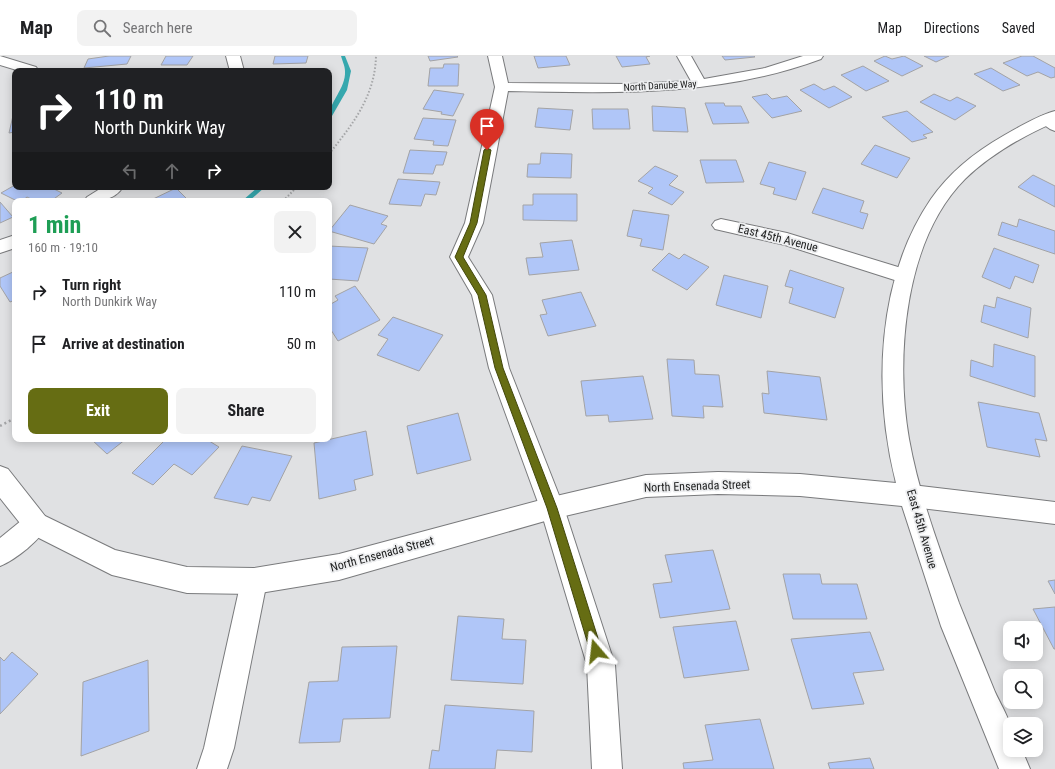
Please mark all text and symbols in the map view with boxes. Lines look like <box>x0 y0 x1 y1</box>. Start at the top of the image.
search box <box>77 10 357 46</box>
text: Map <box>20 16 53 39</box>
icon: search <box>91 17 113 39</box>
text: Search here <box>123 19 193 37</box>
text: Map <box>878 20 902 36</box>
text: Directions <box>924 20 980 36</box>
text: Saved <box>1002 20 1035 36</box>
street label: North Danube Way <box>623 78 697 93</box>
text: 110 m <box>94 83 164 116</box>
icon: right <box>28 84 80 136</box>
pin <box>470 109 504 150</box>
icon: arrive <box>476 115 498 137</box>
text: North Dunkirk Way <box>94 117 225 138</box>
icon: left <box>119 160 141 182</box>
icon: ahead <box>161 160 183 182</box>
icon: right <box>203 160 225 182</box>
text: 1 min <box>28 211 81 239</box>
button: close <box>274 211 316 253</box>
street label: East 45th Avenue <box>737 221 820 255</box>
text: 160 m · 19:10 <box>28 240 98 255</box>
text: Turn right <box>62 276 121 294</box>
icon: right <box>28 281 50 303</box>
text: 110 m <box>279 283 316 301</box>
text: North Dunkirk Way <box>62 294 157 309</box>
icon: arrive <box>28 333 50 355</box>
text: Arrive at destination <box>62 335 185 353</box>
text: 50 m <box>286 335 316 353</box>
button: Exit <box>28 388 168 434</box>
button: Share <box>176 388 316 434</box>
street label: North Ensenada Street <box>644 477 751 495</box>
street label: East 45th Avenue <box>904 488 940 571</box>
street label: North Ensenada Street <box>329 533 436 575</box>
map controls <box>1003 621 1043 757</box>
button: sound <box>1003 621 1043 661</box>
position arrow <box>575 630 617 672</box>
button: search <box>1003 669 1043 709</box>
button: layers <box>1003 717 1043 757</box>

